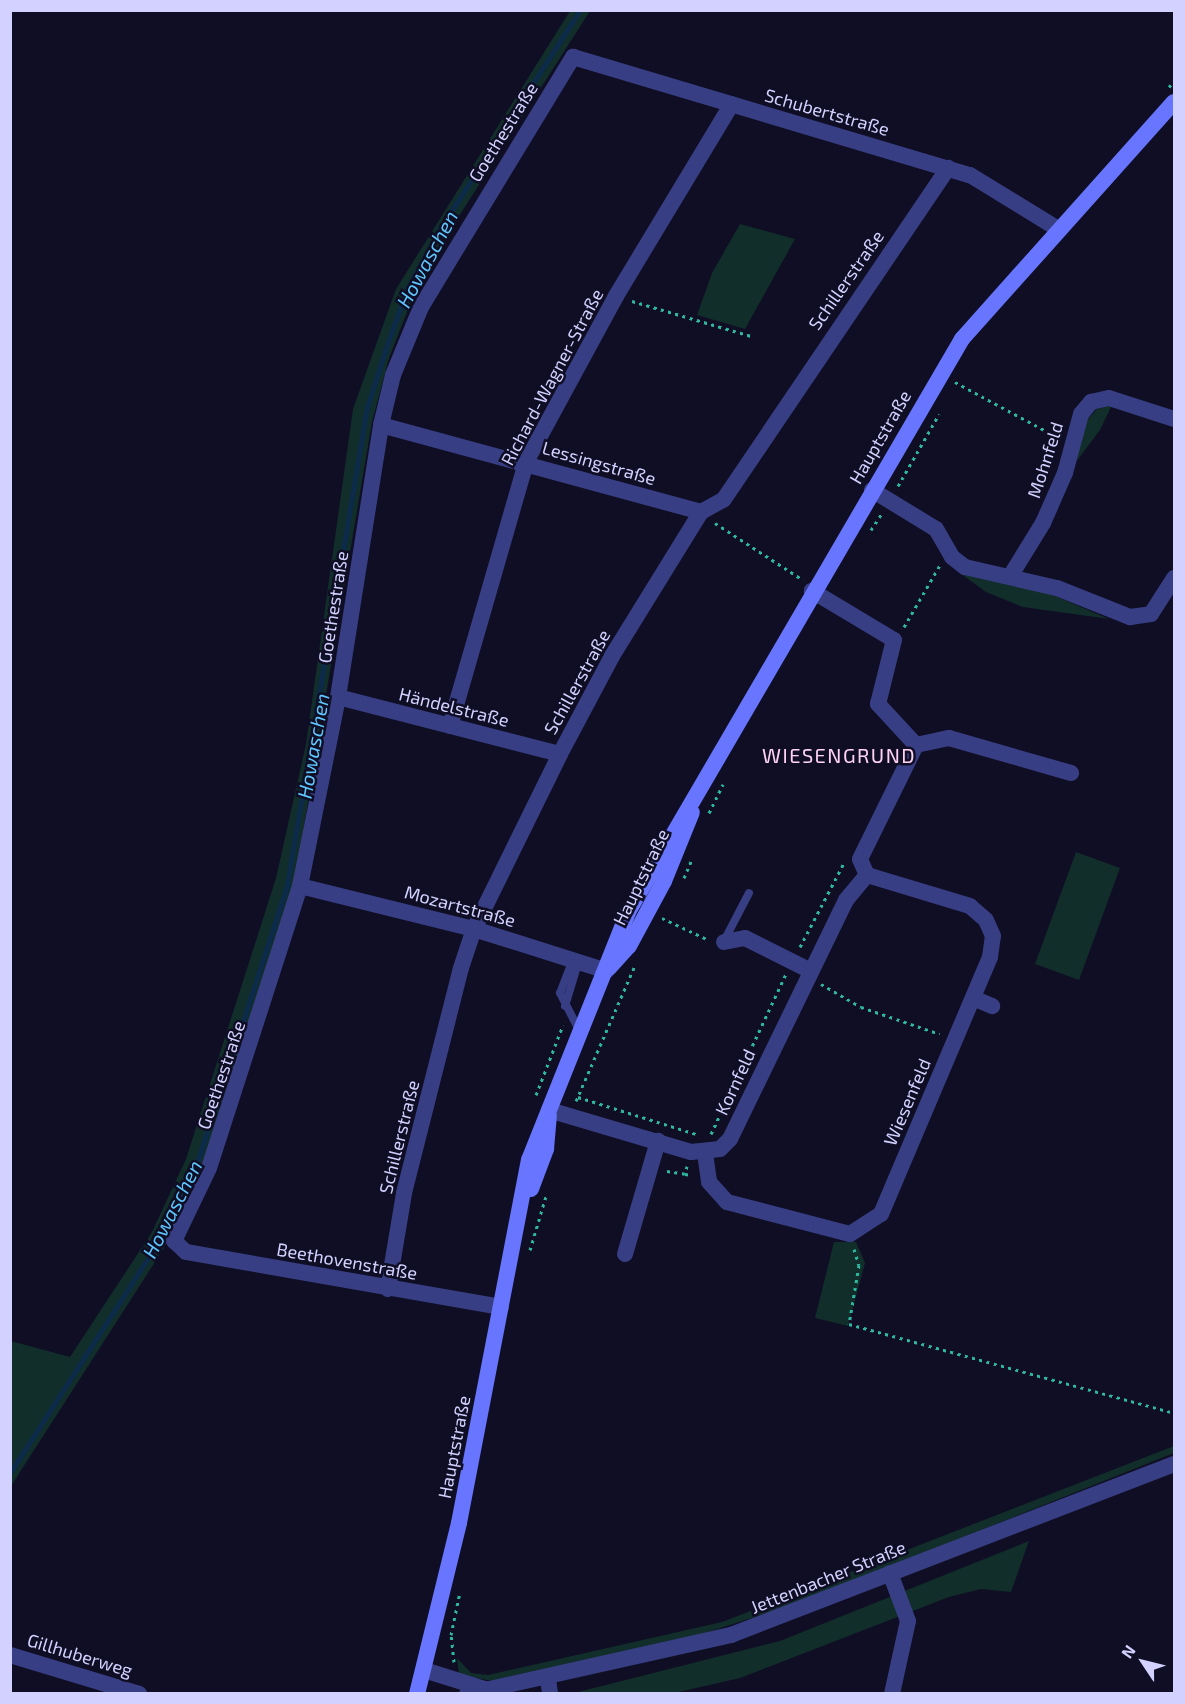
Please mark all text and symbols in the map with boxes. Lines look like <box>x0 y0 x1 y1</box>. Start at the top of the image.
street label: Goethestraße <box>464 78 542 186</box>
street label: Schubertstraße <box>762 84 892 140</box>
water label: Howaschen <box>391 206 463 312</box>
street label: Schillerstraße <box>804 226 888 334</box>
street label: Richard-Wagner-Straße <box>496 285 608 469</box>
street label: Hauptstraße <box>845 386 915 488</box>
street label: Mohnfeld <box>1023 419 1067 501</box>
street label: Lessingstraße <box>540 436 658 490</box>
street label: Goethestraße <box>313 549 353 665</box>
street label: Schillerstraße <box>539 626 615 738</box>
street label: Händelstraße <box>397 683 511 731</box>
water label: Howaschen <box>292 691 334 801</box>
district label: WIESENGRUND <box>762 743 916 767</box>
street label: Hauptstraße <box>608 825 674 929</box>
street label: Mozartstraße <box>402 881 518 931</box>
street label: Goethestraße <box>192 1018 250 1132</box>
street label: Kornfeld <box>710 1046 760 1118</box>
street label: Wiesenfeld <box>879 1055 935 1149</box>
street label: Schillerstraße <box>374 1078 424 1196</box>
water label: Howaschen <box>137 1156 207 1262</box>
street label: Beethovenstraße <box>275 1238 419 1284</box>
street label: Hauptstraße <box>433 1394 475 1500</box>
street label: Jettenbacher Straße <box>747 1536 909 1618</box>
street label: Gillhuberweg <box>25 1629 135 1681</box>
north arrow <box>1113 1632 1173 1692</box>
text: N <box>1117 1641 1139 1662</box>

